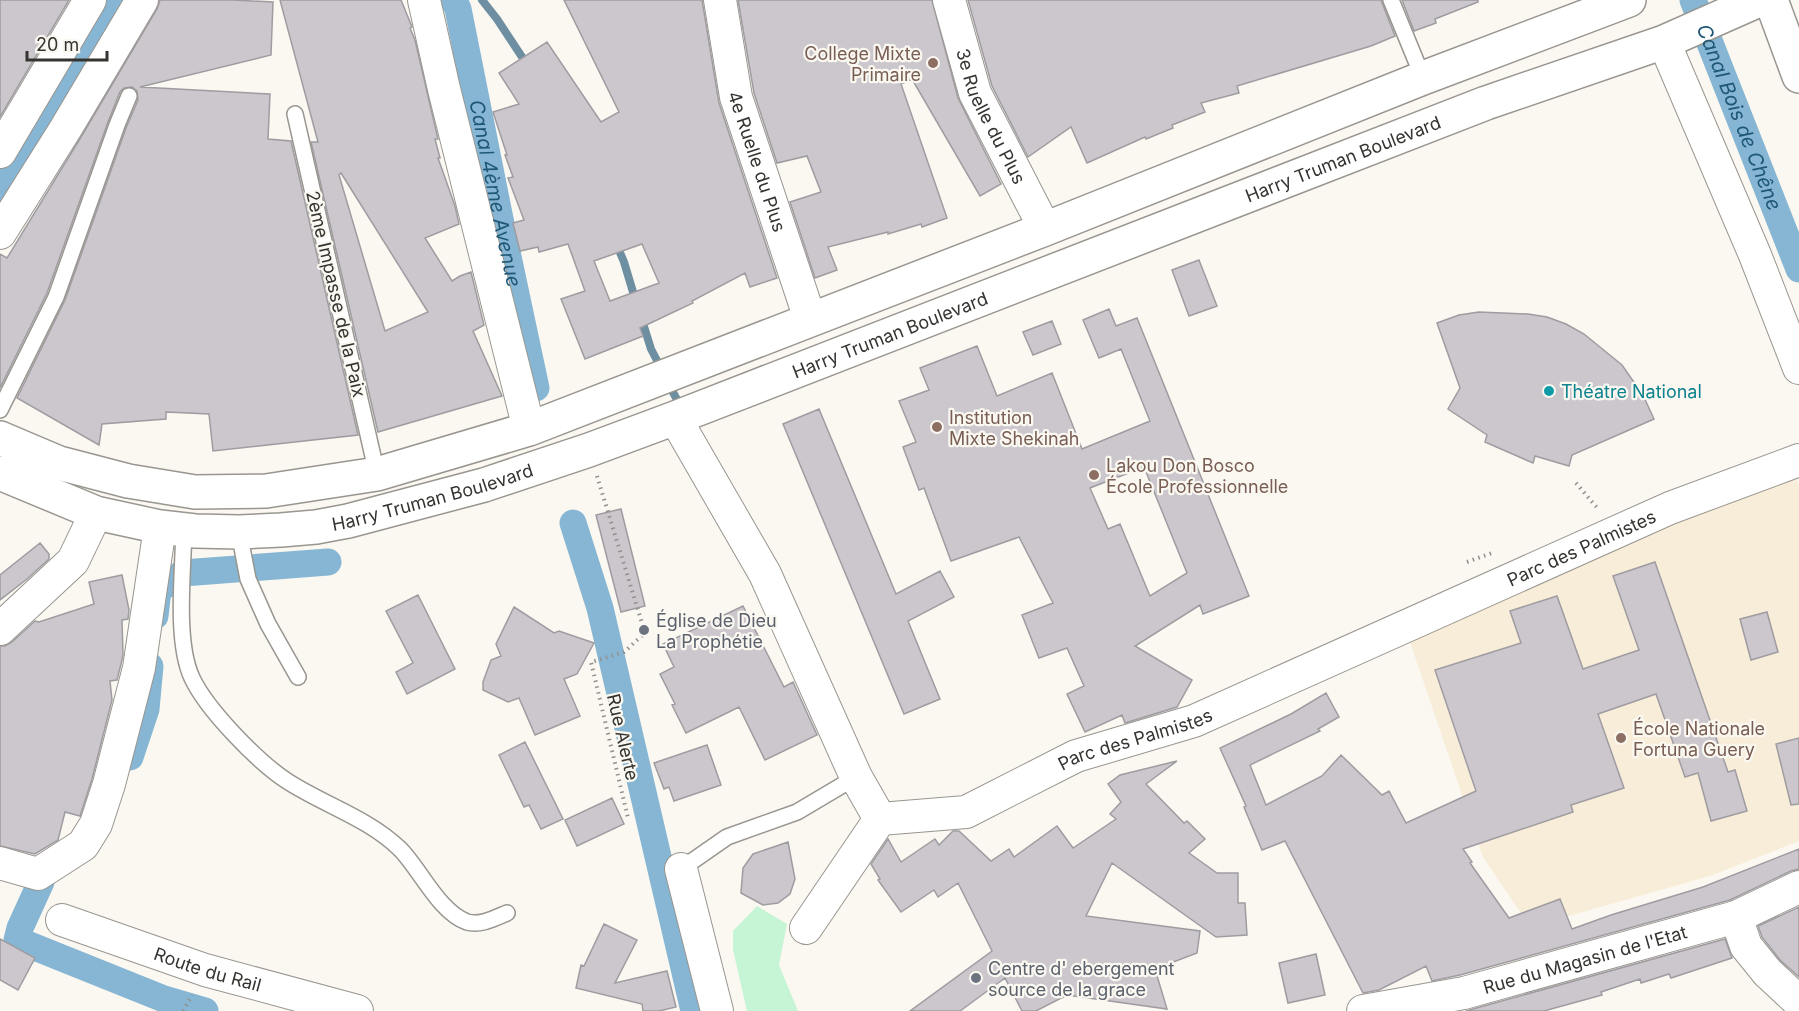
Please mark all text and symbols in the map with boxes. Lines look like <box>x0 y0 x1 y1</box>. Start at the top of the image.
water label: Canal Bois de Chêne <box>1692 21 1787 214</box>
scale bar <box>27 24 106 62</box>
text: 20 m <box>36 34 79 55</box>
place label: College Mixte Primaire <box>804 43 921 85</box>
street label: 3e Ruelle du Plus <box>953 46 1030 187</box>
marker: College Mixte Primaire <box>926 56 940 70</box>
street label: 4e Ruelle du Plus <box>724 88 791 234</box>
water label: Canal 4ème Avenue <box>464 98 526 289</box>
street label: Harry Truman Boulevard <box>1242 111 1443 206</box>
street label: 2ème Impasse de la Paix <box>302 189 370 399</box>
street label: Harry Truman Boulevard <box>789 287 990 382</box>
place label: Théatre National <box>1561 381 1702 402</box>
marker: Théatre National <box>1542 384 1556 398</box>
place label: Institution Mixte Shekinah <box>949 407 1079 449</box>
marker: Institution Mixte Shekinah <box>930 420 944 434</box>
place label: Lakou Don Bosco École Professionnelle <box>1106 455 1288 497</box>
street label: Harry Truman Boulevard <box>330 459 535 534</box>
marker: Lakou Don Bosco École Professionnelle <box>1087 468 1101 482</box>
street label: Parc des Palmistes <box>1504 505 1659 590</box>
place label: Église de Dieu La Prophétie <box>656 609 777 652</box>
marker: Église de Dieu La Prophétie <box>637 623 651 637</box>
street label: Rue Alerte <box>603 692 643 782</box>
street label: Parc des Palmistes <box>1054 704 1215 774</box>
place label: École Nationale Fortuna Guery <box>1633 717 1765 760</box>
marker: École Nationale Fortuna Guery <box>1614 731 1628 745</box>
street label: Rue du Magasin de l'Etat <box>1480 921 1689 998</box>
street label: Route du Rail <box>151 943 264 995</box>
place label: Centre d' ebergement source de la grace <box>988 958 1175 1000</box>
marker: Centre d' ebergement source de la grace <box>969 971 983 985</box>

